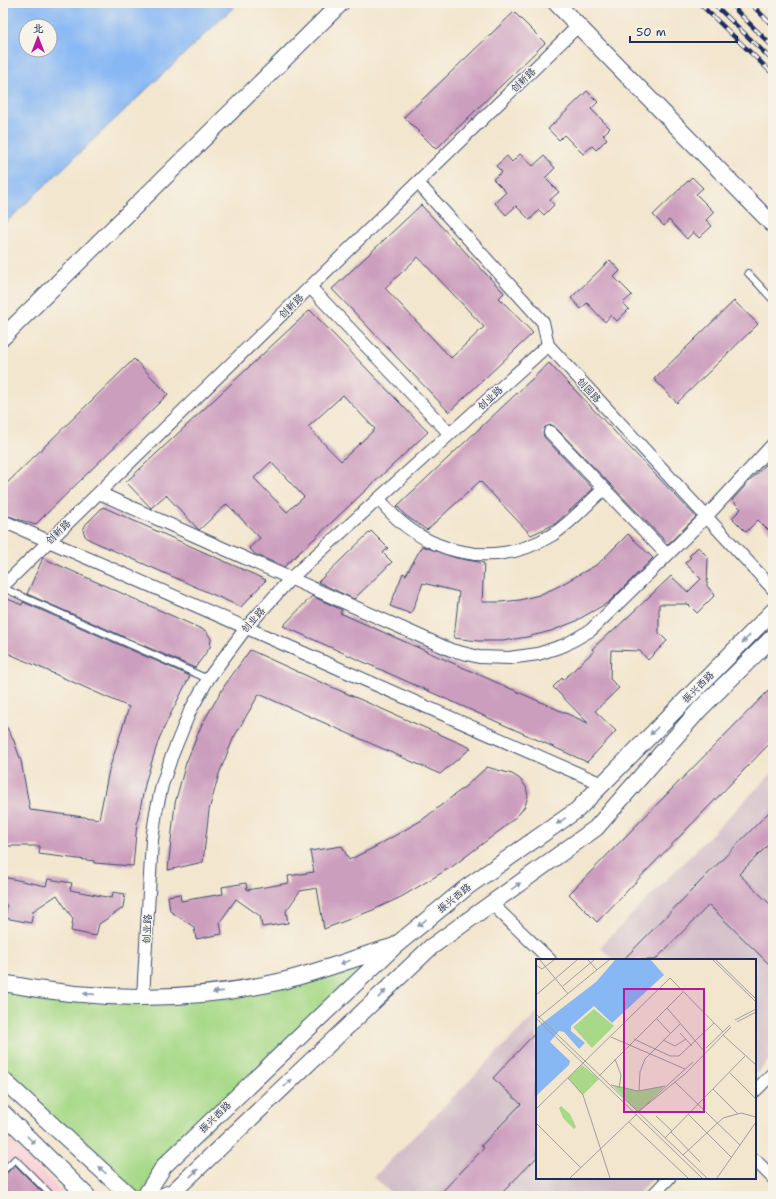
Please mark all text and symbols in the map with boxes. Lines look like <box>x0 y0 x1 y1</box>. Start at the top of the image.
north arrow <box>18 18 58 58</box>
scale bar <box>630 18 737 44</box>
text: 北 <box>33 21 44 36</box>
text: 50 m <box>636 24 666 40</box>
street label: 创新路 <box>508 65 538 95</box>
street label: 创新路 <box>276 291 306 321</box>
street label: 创园路 <box>574 375 604 405</box>
street label: 创业路 <box>475 383 505 413</box>
street label: 创新路 <box>43 517 73 547</box>
street label: 创业路 <box>238 604 268 636</box>
one-way arrow <box>741 634 751 644</box>
street label: 振兴西路 <box>679 668 717 706</box>
one-way arrow <box>650 726 659 736</box>
one-way arrow <box>556 817 566 825</box>
street label: 振兴西路 <box>434 880 474 916</box>
one-way arrow <box>511 883 521 891</box>
street label: 创业路 <box>140 914 154 944</box>
one-way arrow <box>417 919 428 928</box>
one-way arrow <box>338 959 350 965</box>
inset map <box>536 959 756 1179</box>
one-way arrow <box>212 989 224 995</box>
one-way arrow <box>377 989 387 998</box>
one-way arrow <box>83 991 95 998</box>
one-way arrow <box>283 1078 293 1088</box>
street label: 振兴西路 <box>196 1098 234 1136</box>
one-way arrow <box>26 1135 36 1145</box>
one-way arrow <box>96 1165 107 1174</box>
one-way arrow <box>189 1168 199 1178</box>

